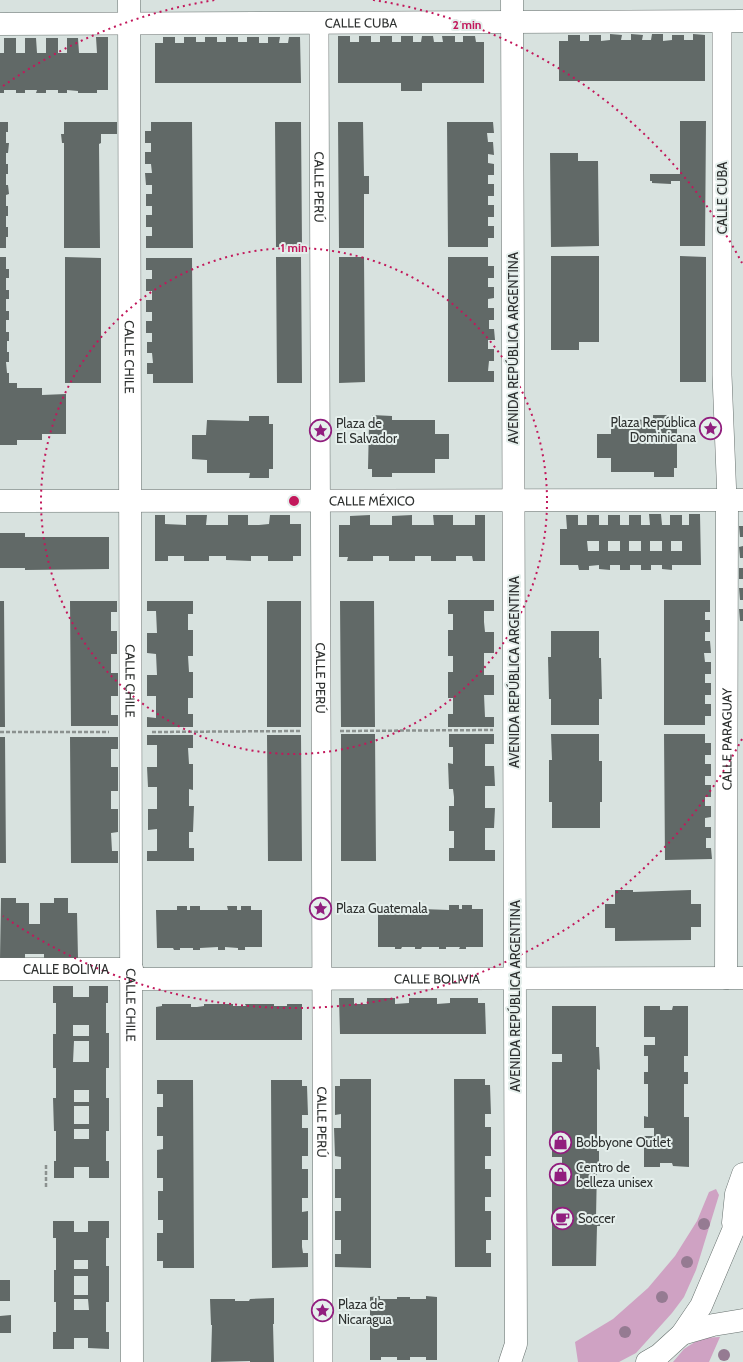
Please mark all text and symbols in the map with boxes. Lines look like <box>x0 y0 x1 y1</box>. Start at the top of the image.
street label: CALLE CUBA <box>325 14 397 31</box>
text: 2 min <box>453 17 481 32</box>
street label: CALLE PERÚ <box>311 151 329 223</box>
street label: CALLE CUBA <box>714 162 730 234</box>
text: 1 min <box>280 240 308 255</box>
street label: AVENIDA REPÚBLICA ARGENTINA <box>504 252 521 444</box>
street label: CALLE CHILE <box>122 320 138 394</box>
place label: Plaza República Dominicana <box>611 414 697 445</box>
place label: Plaza de El Salvador <box>336 415 398 446</box>
place icon: Plaza República Dominicana <box>698 416 724 442</box>
place icon: Plaza de El Salvador <box>308 417 334 443</box>
street label: CALLE MÉXICO <box>329 491 415 509</box>
centre of rings <box>287 494 301 508</box>
street label: AVENIDA REPÚBLICA ARGENTINA <box>505 576 522 768</box>
street label: CALLE PERÚ <box>313 642 330 714</box>
street label: CALLE CHILE <box>122 644 139 718</box>
street label: CALLE PARAGUAY <box>718 687 735 790</box>
place icon: Plaza Guatemala <box>307 895 333 921</box>
place label: Plaza Guatemala <box>336 900 428 916</box>
street label: AVENIDA REPÚBLICA ARGENTINA <box>506 900 523 1092</box>
street label: CALLE BOLIVIA <box>23 961 109 977</box>
street label: CALLE CHILE <box>123 968 139 1042</box>
street label: CALLE BOLIVIA <box>394 970 480 987</box>
street label: CALLE PERÚ <box>314 1086 331 1158</box>
shop icon: Bobbyone Outlet <box>548 1129 574 1155</box>
place label: Bobbyone Outlet <box>576 1134 671 1150</box>
place label: Centro de belleza unisex <box>576 1159 654 1190</box>
shop icon: Centro de belleza unisex <box>548 1161 574 1187</box>
cafe icon: Soccer <box>549 1205 575 1231</box>
place label: Soccer <box>578 1210 616 1226</box>
place label: Plaza de Nicaragua <box>338 1296 392 1327</box>
place icon: Plaza de Nicaragua <box>309 1298 335 1324</box>

